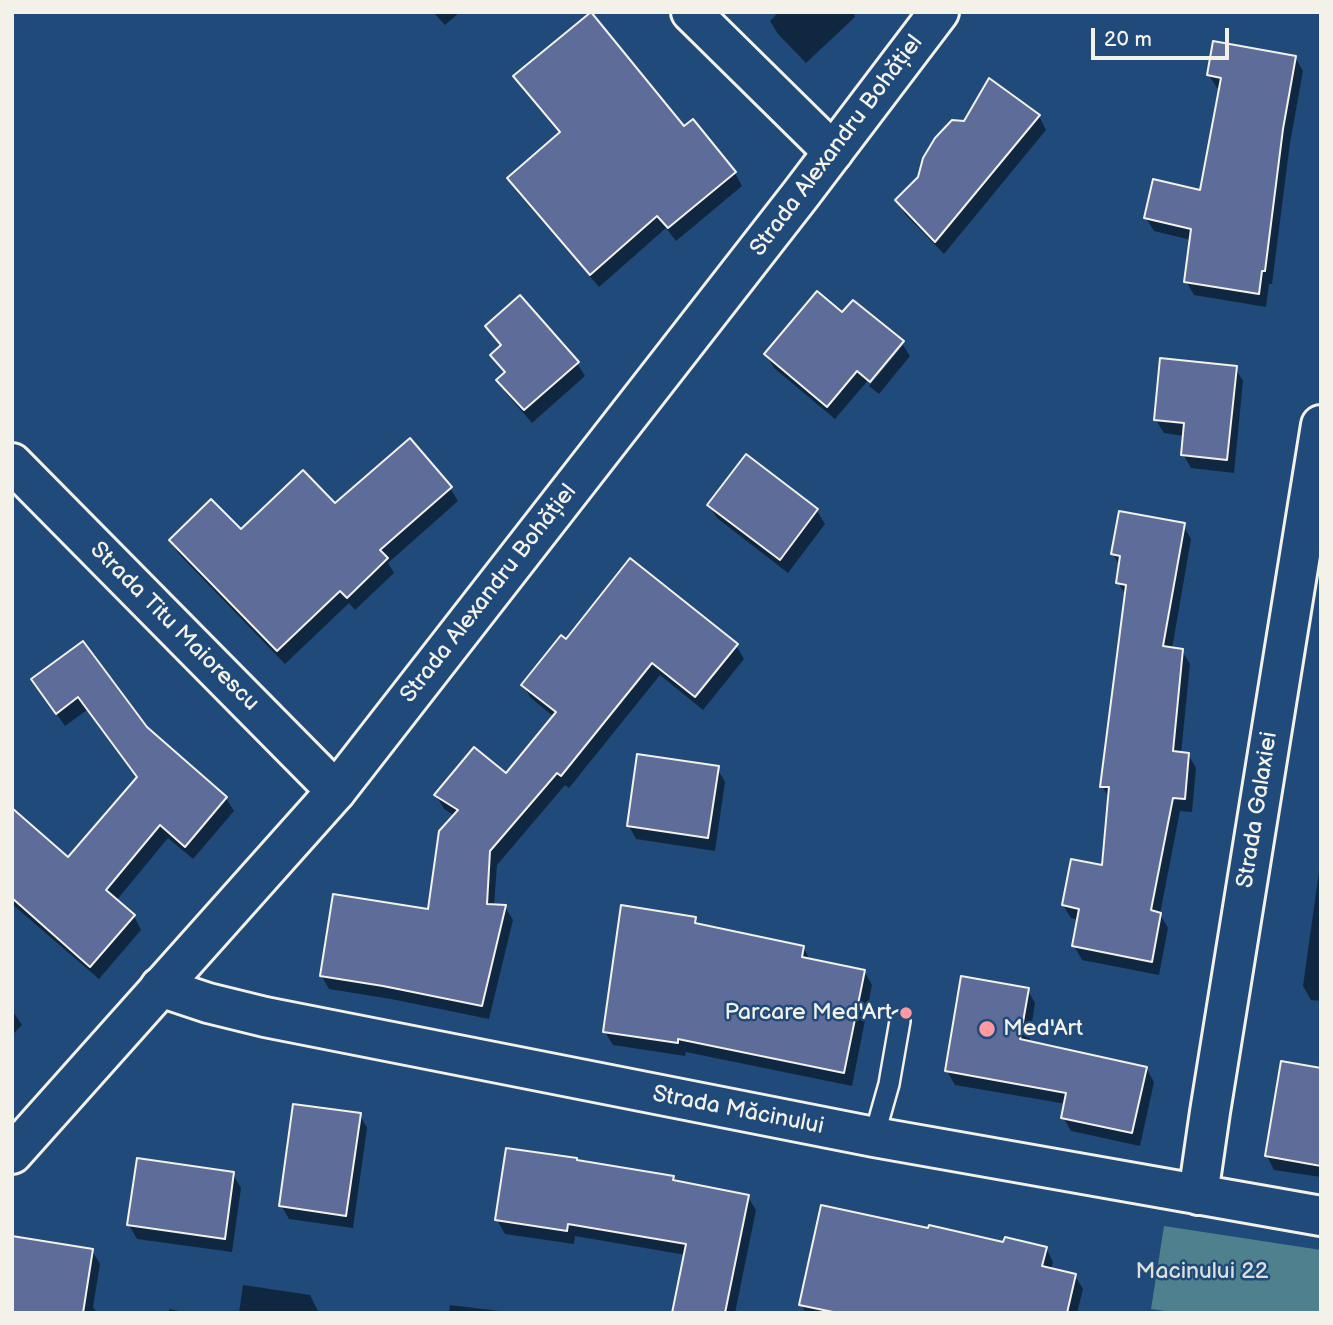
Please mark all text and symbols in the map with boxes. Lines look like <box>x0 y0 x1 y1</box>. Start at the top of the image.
scale bar <box>1095 14 1233 58</box>
text: 20 m <box>1104 27 1152 52</box>
street label: Strada Alexandru Bohățiel <box>745 30 929 262</box>
street label: Strada Alexandru Bohățiel <box>395 479 583 709</box>
street label: Strada Titu Maiorescu <box>84 537 264 717</box>
street label: Strada Galaxiei <box>1232 730 1284 890</box>
place label: Parcare Med'Art <box>725 999 892 1027</box>
marker: Parcare Med'Art <box>898 1005 914 1021</box>
place label: Med'Art <box>1003 1015 1083 1043</box>
marker: Med'Art <box>977 1019 997 1039</box>
street label: Strada Măcinului <box>650 1081 826 1141</box>
park label: Macinului 22 <box>1136 1258 1268 1286</box>

